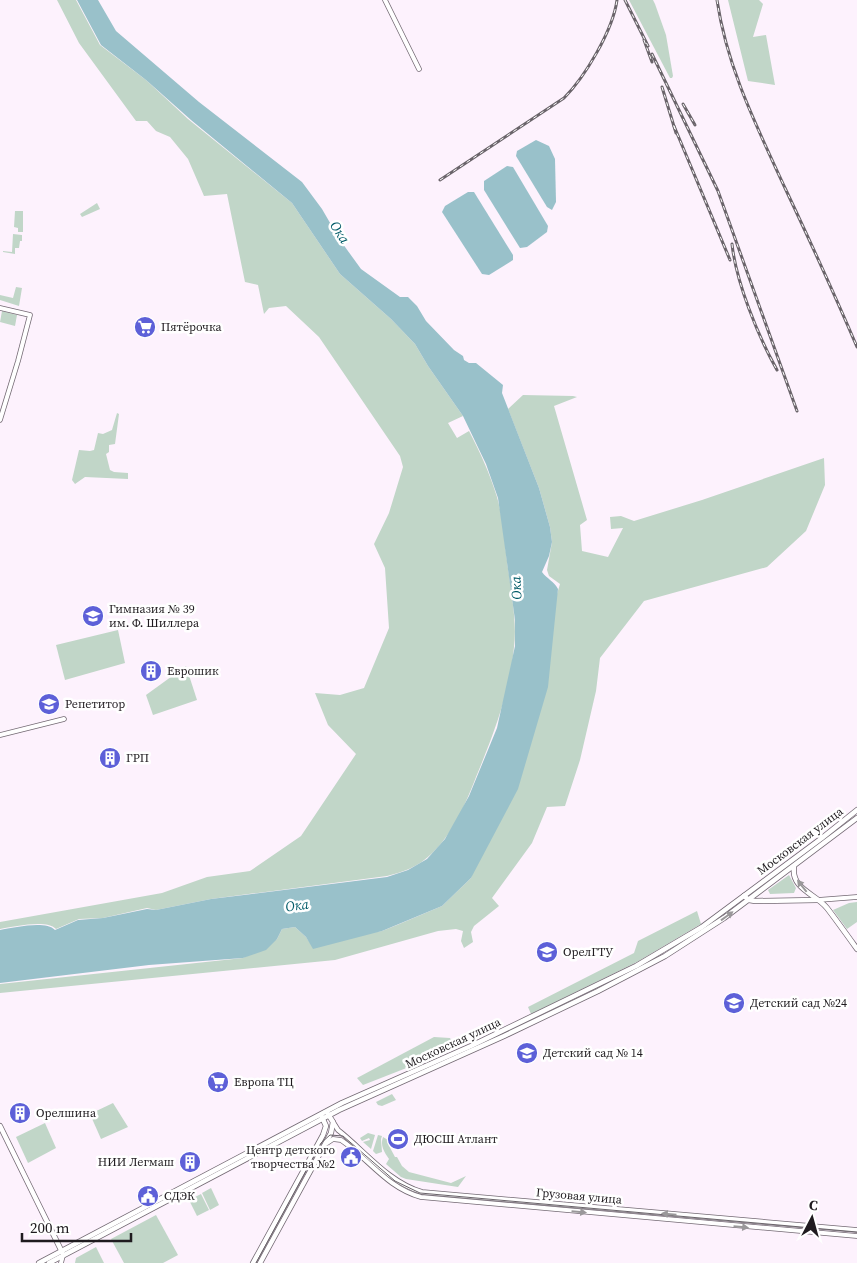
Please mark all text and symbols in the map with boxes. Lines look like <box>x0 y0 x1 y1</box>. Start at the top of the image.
water label: Ока <box>325 217 355 248</box>
supermarket icon: Пятёрочка <box>133 315 157 339</box>
place label: Пятёрочка <box>161 319 222 335</box>
water label: Ока <box>505 575 527 600</box>
place label: Гимназия № 39 им. Ф. Шиллера <box>109 601 200 631</box>
school or university icon: Гимназия № 39 им. Ф. Шиллера <box>81 604 105 628</box>
building icon: Еврошик <box>139 659 163 683</box>
place label: Еврошик <box>167 663 219 679</box>
school or university icon: Репетитор <box>37 692 61 716</box>
place label: Репетитор <box>65 696 125 712</box>
building icon: ГРП <box>98 746 122 770</box>
place label: ГРП <box>126 750 149 766</box>
street label: Московская улица <box>754 803 847 879</box>
one-way arrow <box>796 880 807 893</box>
water label: Ока <box>284 894 311 916</box>
one-way arrow <box>720 911 734 921</box>
school or university icon: ОрелГТУ <box>535 940 559 964</box>
place label: ОрелГТУ <box>563 944 613 960</box>
school or university icon: Детский сад №24 <box>722 991 746 1015</box>
place label: Детский сад №24 <box>750 995 847 1011</box>
street label: Московская улица <box>403 1013 504 1072</box>
school or university icon: Детский сад № 14 <box>515 1041 539 1065</box>
place label: Детский сад № 14 <box>543 1045 643 1061</box>
supermarket icon: Европа ТЦ <box>206 1070 230 1094</box>
place label: Европа ТЦ <box>234 1074 294 1090</box>
building icon: Орелшина <box>8 1101 32 1125</box>
place label: Орелшина <box>36 1105 97 1121</box>
sports icon: ДЮСШ Атлант <box>386 1127 410 1151</box>
place label: ДЮСШ Атлант <box>414 1131 498 1147</box>
place label: Центр детского творчества №2 <box>246 1142 335 1172</box>
public building icon: Центр детского творчества №2 <box>339 1145 363 1169</box>
building icon: НИИ Легмаш <box>178 1150 202 1174</box>
place label: НИИ Легмаш <box>98 1154 174 1170</box>
public building icon: СДЭК <box>136 1184 160 1208</box>
street label: Грузовая улица <box>535 1184 624 1208</box>
place label: СДЭК <box>164 1188 195 1204</box>
north arrow <box>787 1193 837 1243</box>
text: С <box>808 1195 819 1216</box>
one-way arrow <box>571 1208 587 1216</box>
scale bar <box>22 1210 131 1242</box>
one-way arrow <box>661 1210 677 1218</box>
text: 200 m <box>30 1217 70 1238</box>
one-way arrow <box>733 1223 749 1231</box>

